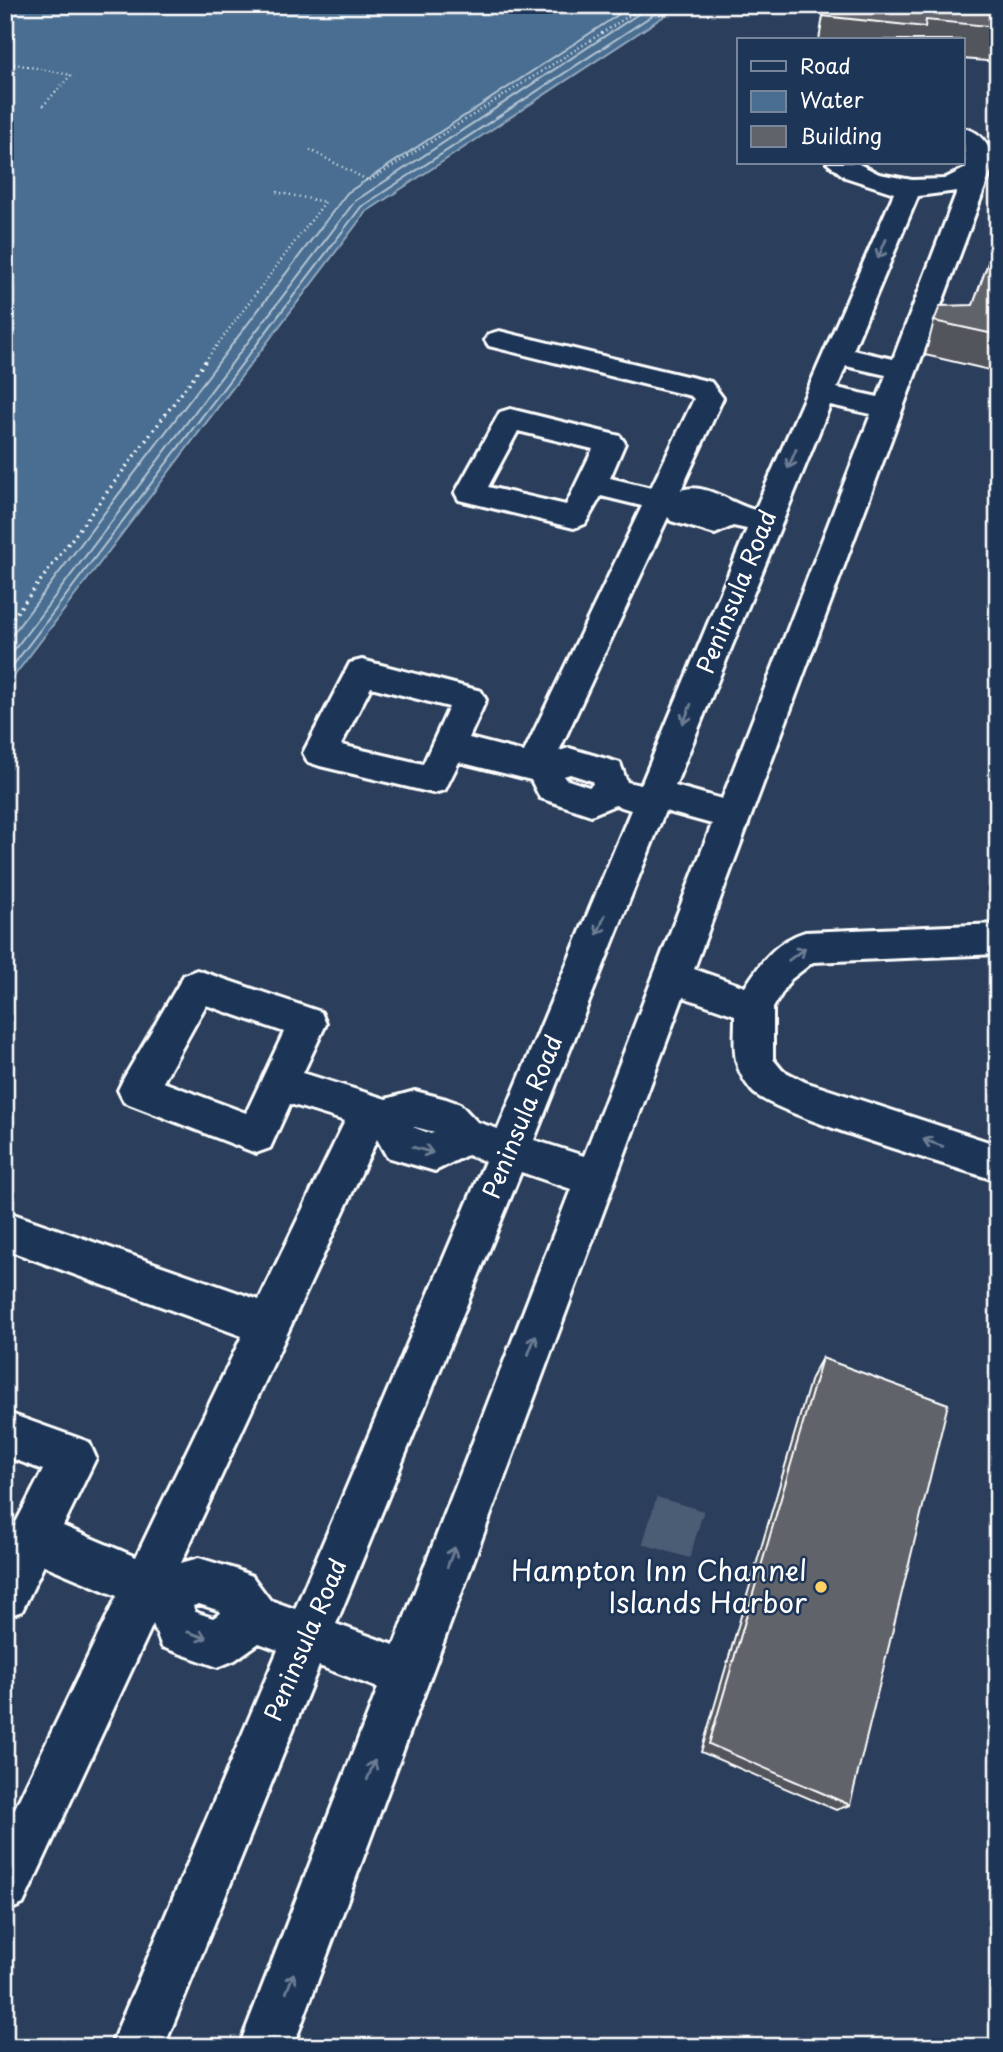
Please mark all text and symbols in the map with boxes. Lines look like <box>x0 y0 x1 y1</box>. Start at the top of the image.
legend <box>737 38 964 164</box>
text: Road <box>800 49 851 81</box>
text: Water <box>800 83 864 115</box>
text: Building <box>800 119 882 151</box>
one-way arrow <box>875 238 888 260</box>
one-way arrow <box>785 447 798 469</box>
street label: Peninsula Road <box>686 504 784 678</box>
one-way arrow <box>679 703 692 725</box>
one-way arrow <box>594 914 607 935</box>
one-way arrow <box>787 947 806 962</box>
street label: Peninsula Road <box>472 1029 570 1203</box>
one-way arrow <box>922 1135 944 1148</box>
one-way arrow <box>412 1144 434 1157</box>
one-way arrow <box>527 1334 540 1356</box>
one-way arrow <box>446 1547 459 1569</box>
place label: Hampton Inn Channel Islands Harbor <box>511 1548 807 1623</box>
street label: Peninsula Road <box>254 1552 355 1726</box>
marker: Hampton Inn Channel Islands Harbor <box>813 1579 829 1595</box>
one-way arrow <box>185 1630 207 1642</box>
one-way arrow <box>365 1760 378 1782</box>
one-way arrow <box>285 1972 298 1994</box>

